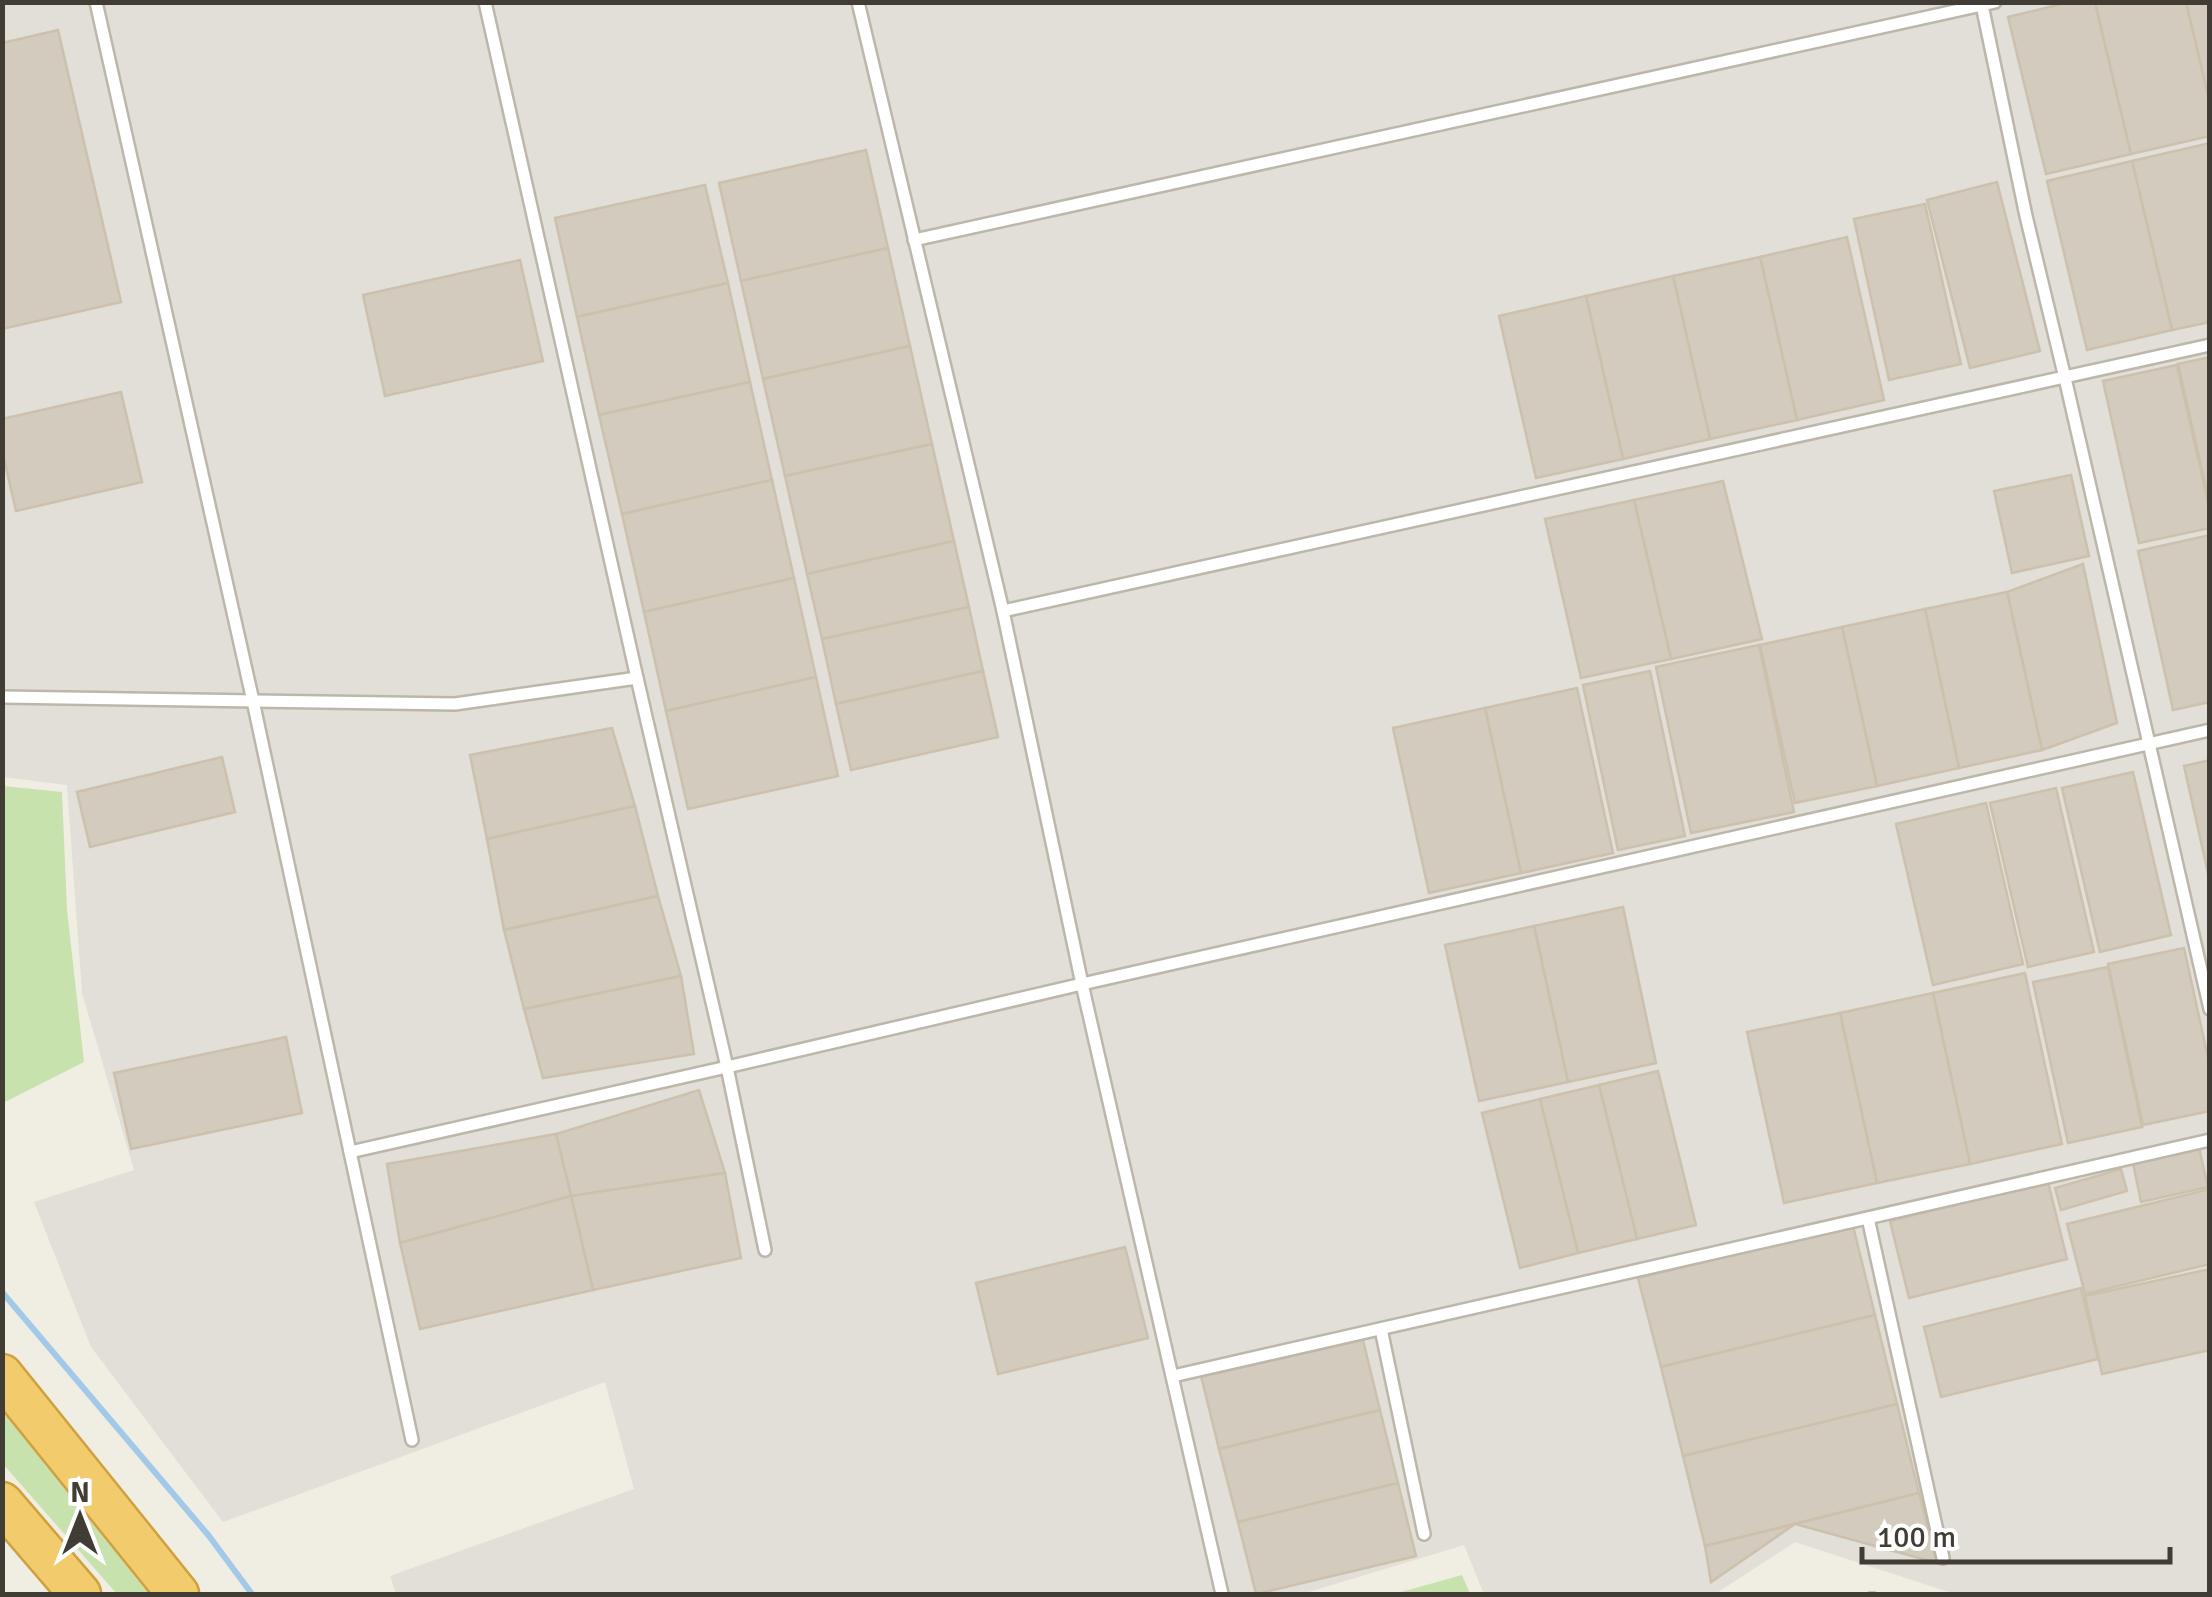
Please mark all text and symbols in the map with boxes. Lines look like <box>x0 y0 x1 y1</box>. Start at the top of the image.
north arrow <box>30 1467 130 1567</box>
text: N <box>70 1476 90 1510</box>
scale bar <box>1862 1502 2170 1564</box>
text: 100 m <box>1877 1519 1956 1556</box>

